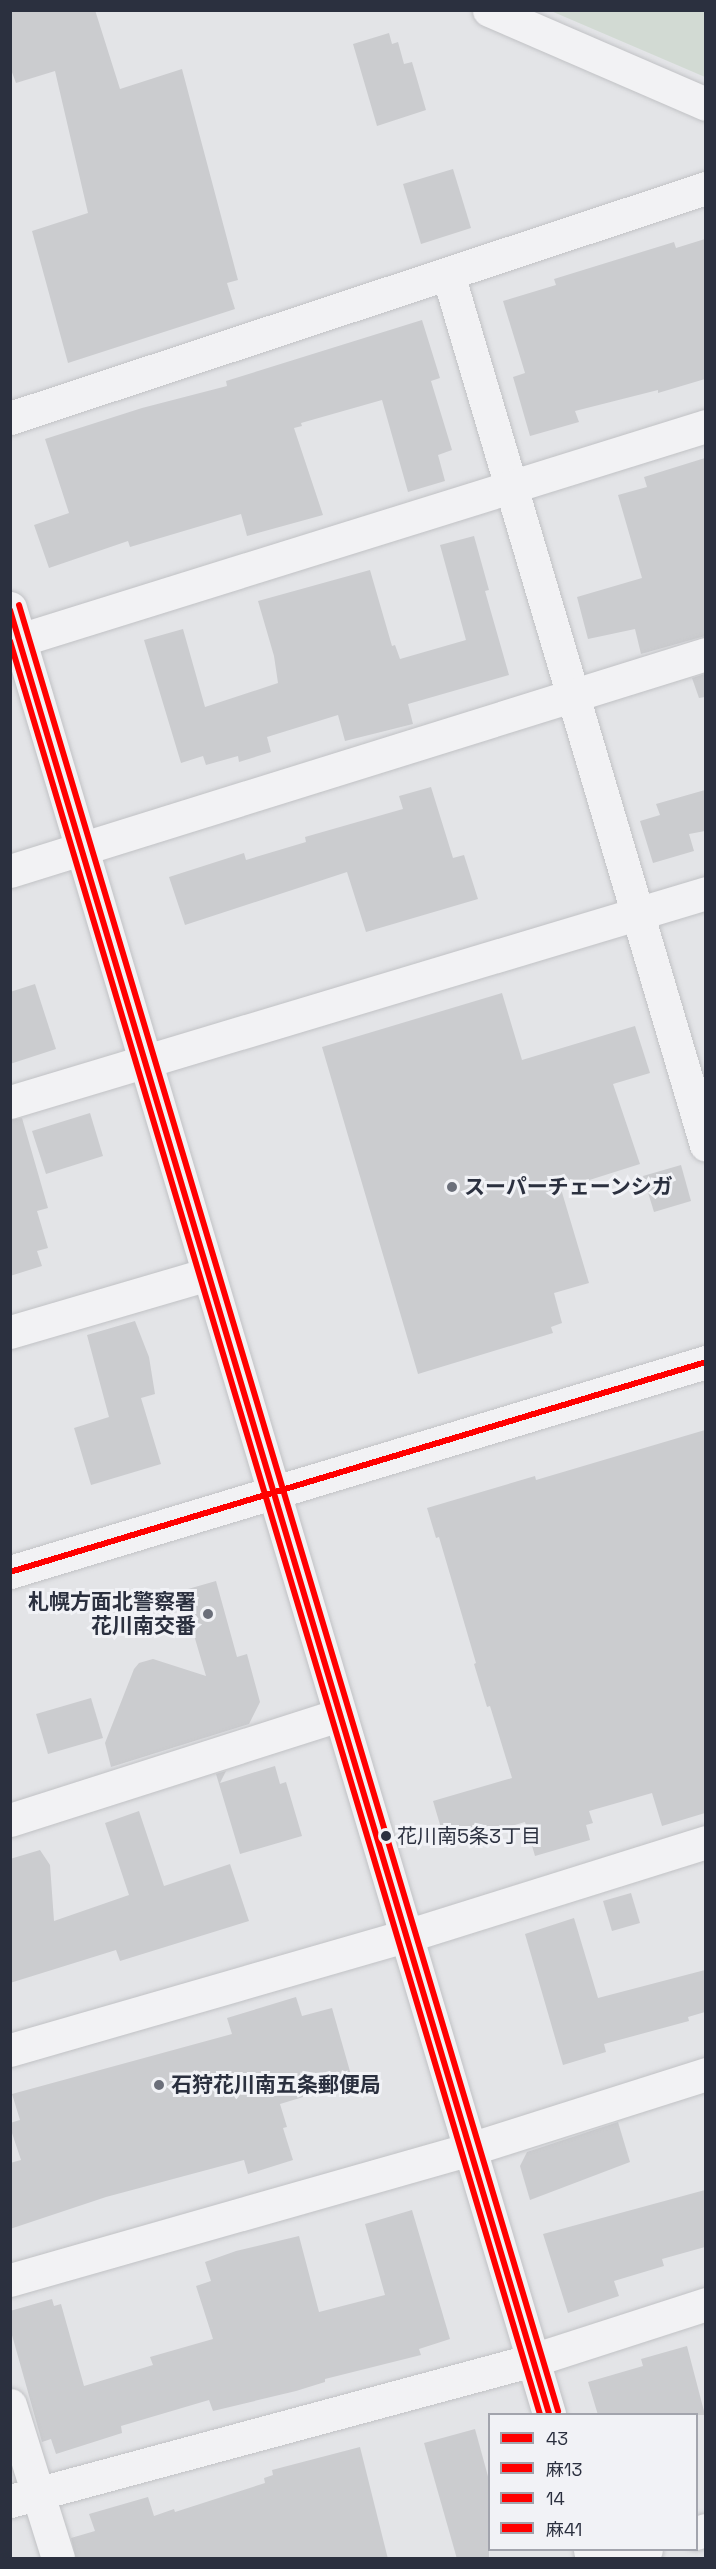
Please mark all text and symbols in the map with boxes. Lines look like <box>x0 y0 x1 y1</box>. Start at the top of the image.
place label: スーパーチェーンシガ <box>464 1174 674 1200</box>
marker: スーパーチェーンシガ <box>445 1180 459 1194</box>
place label: 札幌方面北警察署 花川南交番 <box>28 1589 196 1639</box>
marker: 札幌方面北警察署 花川南交番 <box>201 1607 215 1621</box>
place label: 花川南5条3丁目 <box>397 1824 541 1848</box>
marker: 花川南5条3丁目 <box>380 1830 392 1842</box>
place label: 石狩花川南五条郵便局 <box>171 2072 381 2098</box>
marker: 石狩花川南五条郵便局 <box>152 2078 166 2092</box>
legend <box>488 2413 698 2551</box>
text: 43 <box>546 2427 568 2450</box>
text: 麻13 <box>546 2458 582 2481</box>
text: 14 <box>546 2487 565 2510</box>
text: 麻41 <box>546 2518 582 2541</box>

